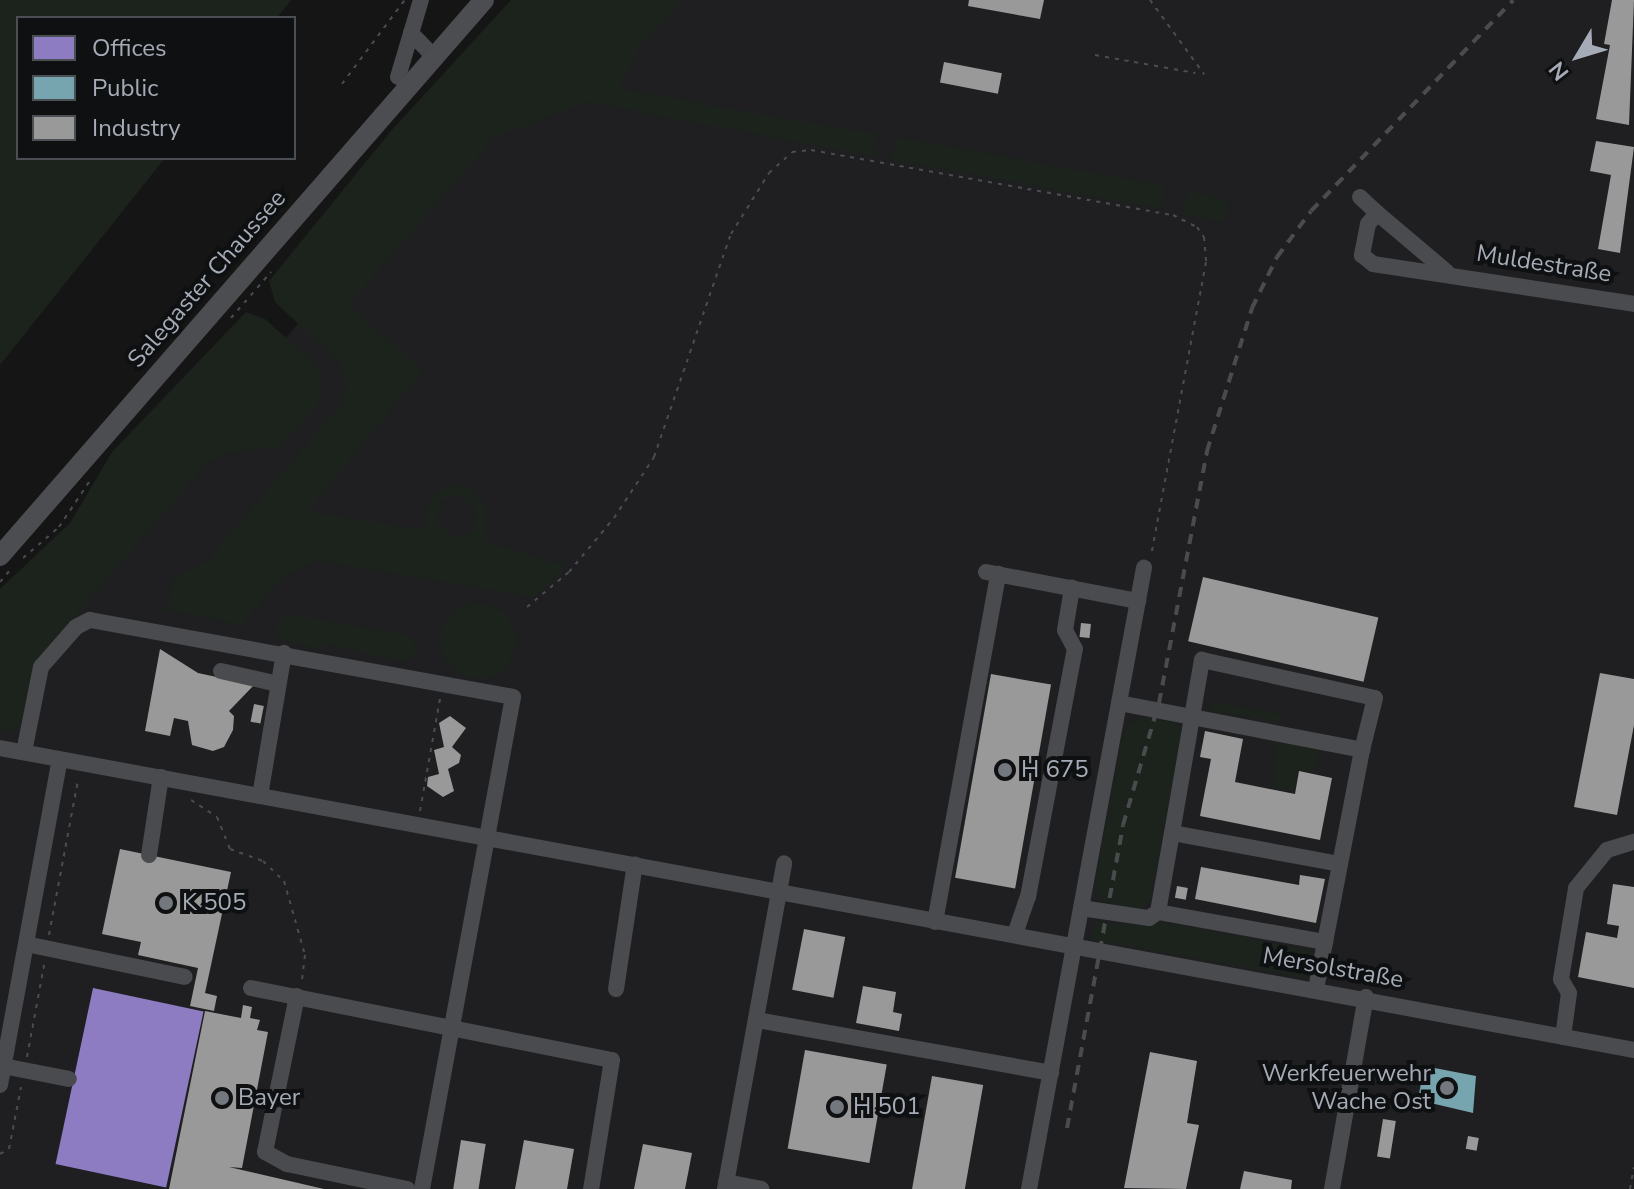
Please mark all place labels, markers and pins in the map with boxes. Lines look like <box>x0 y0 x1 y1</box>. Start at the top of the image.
place label: H 675 <box>1021 756 1089 784</box>
marker: H 675 <box>996 761 1014 779</box>
place label: K 505 <box>182 889 246 917</box>
marker: K 505 <box>157 894 175 912</box>
place label: Werkfeuerwehr Wache Ost <box>1262 1060 1431 1116</box>
marker: Werkfeuerwehr Wache Ost <box>1438 1079 1456 1097</box>
place label: Bayer <box>238 1084 300 1112</box>
marker: Bayer <box>213 1089 231 1107</box>
place label: H 501 <box>853 1093 921 1121</box>
marker: H 501 <box>828 1098 846 1116</box>

